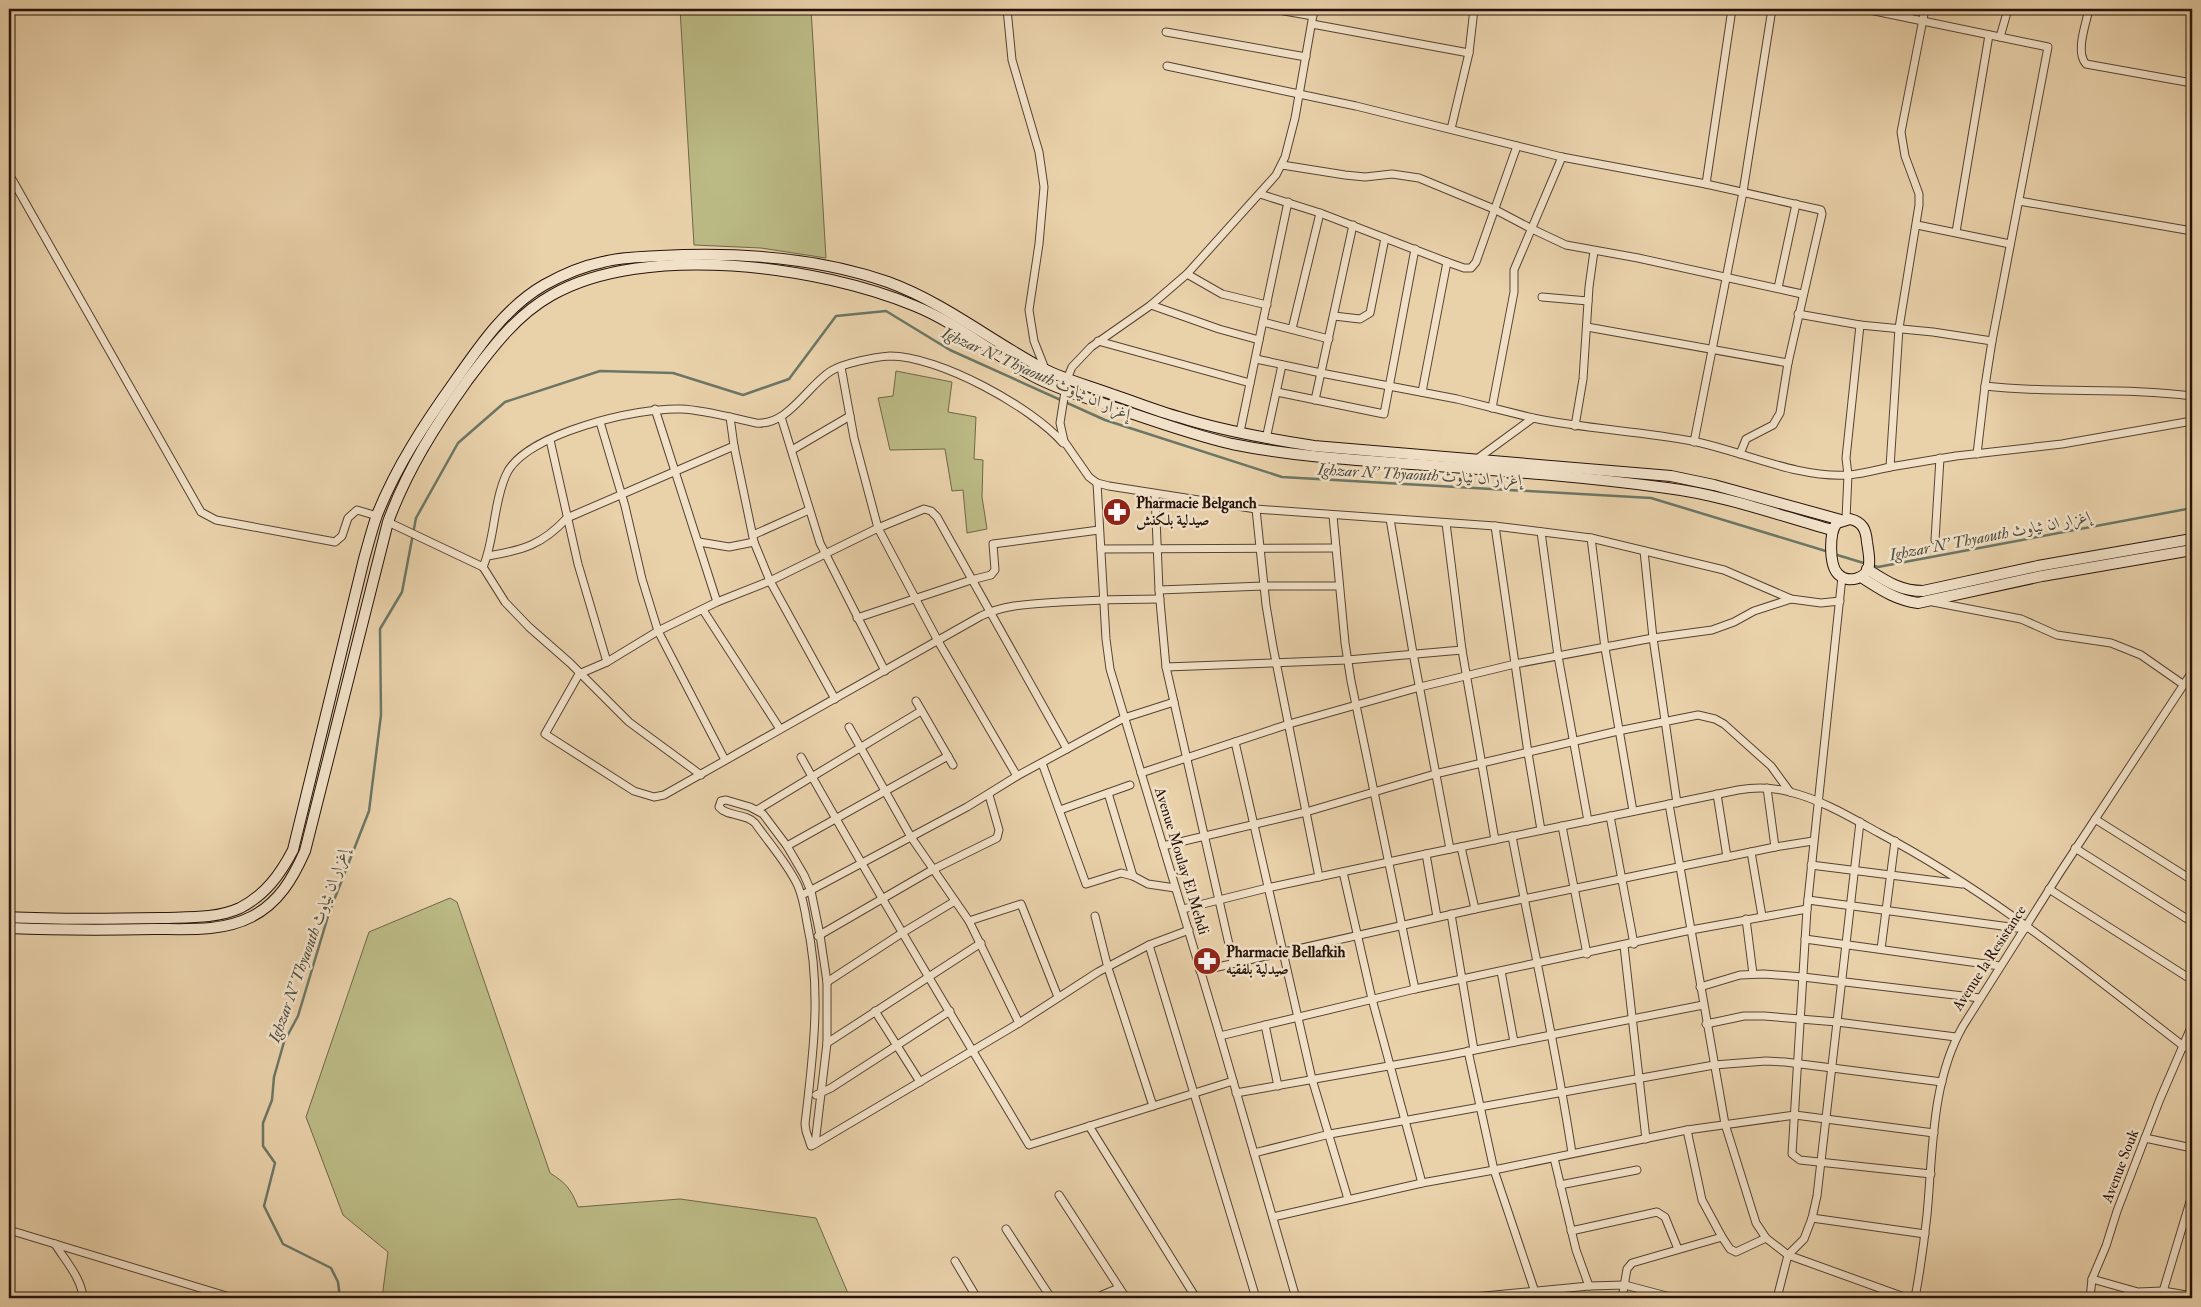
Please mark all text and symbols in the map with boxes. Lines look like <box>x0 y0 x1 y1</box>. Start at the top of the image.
water label: Ighzar N' Thyaouth إغزار ان ثياوث <box>937 323 1136 426</box>
water label: Ighzar N' Thyaouth إغزار ان ثياوث <box>1316 460 1524 491</box>
place label: Pharmacie Belganch صيدلية بلكنش <box>1136 494 1257 530</box>
pharmacy icon: Pharmacie Belganch صيدلية بلكنش <box>1102 497 1132 527</box>
water label: Ighzar N' Thyaouth إغزار ان ثياوث <box>1887 506 2095 567</box>
street label: Avenue Moulay El Mehdi <box>1150 784 1213 937</box>
water label: Ighzar N' Thyaouth إغزار ان ثياوث <box>264 844 355 1047</box>
street label: Avenue la Resistance <box>1948 902 2031 1015</box>
place label: Pharmacie Bellafkih صيدلية بلفقيه <box>1226 943 1346 979</box>
pharmacy icon: Pharmacie Bellafkih صيدلية بلفقيه <box>1192 946 1222 976</box>
street label: Avenue Souk <box>2097 1127 2143 1207</box>

